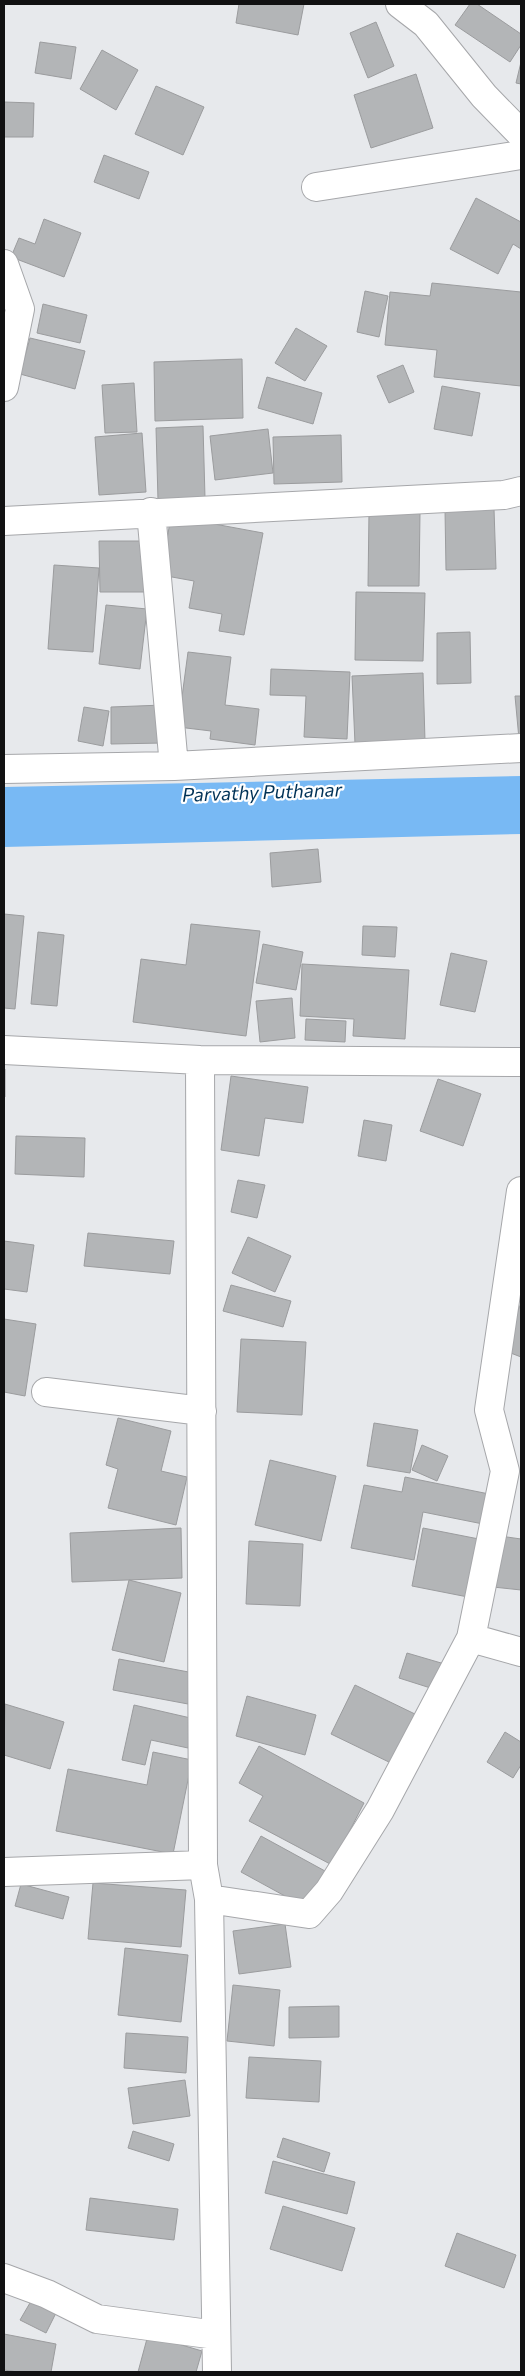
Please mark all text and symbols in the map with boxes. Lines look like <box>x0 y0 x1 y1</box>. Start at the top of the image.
water label: Parvathy Puthanar <box>182 777 344 806</box>

